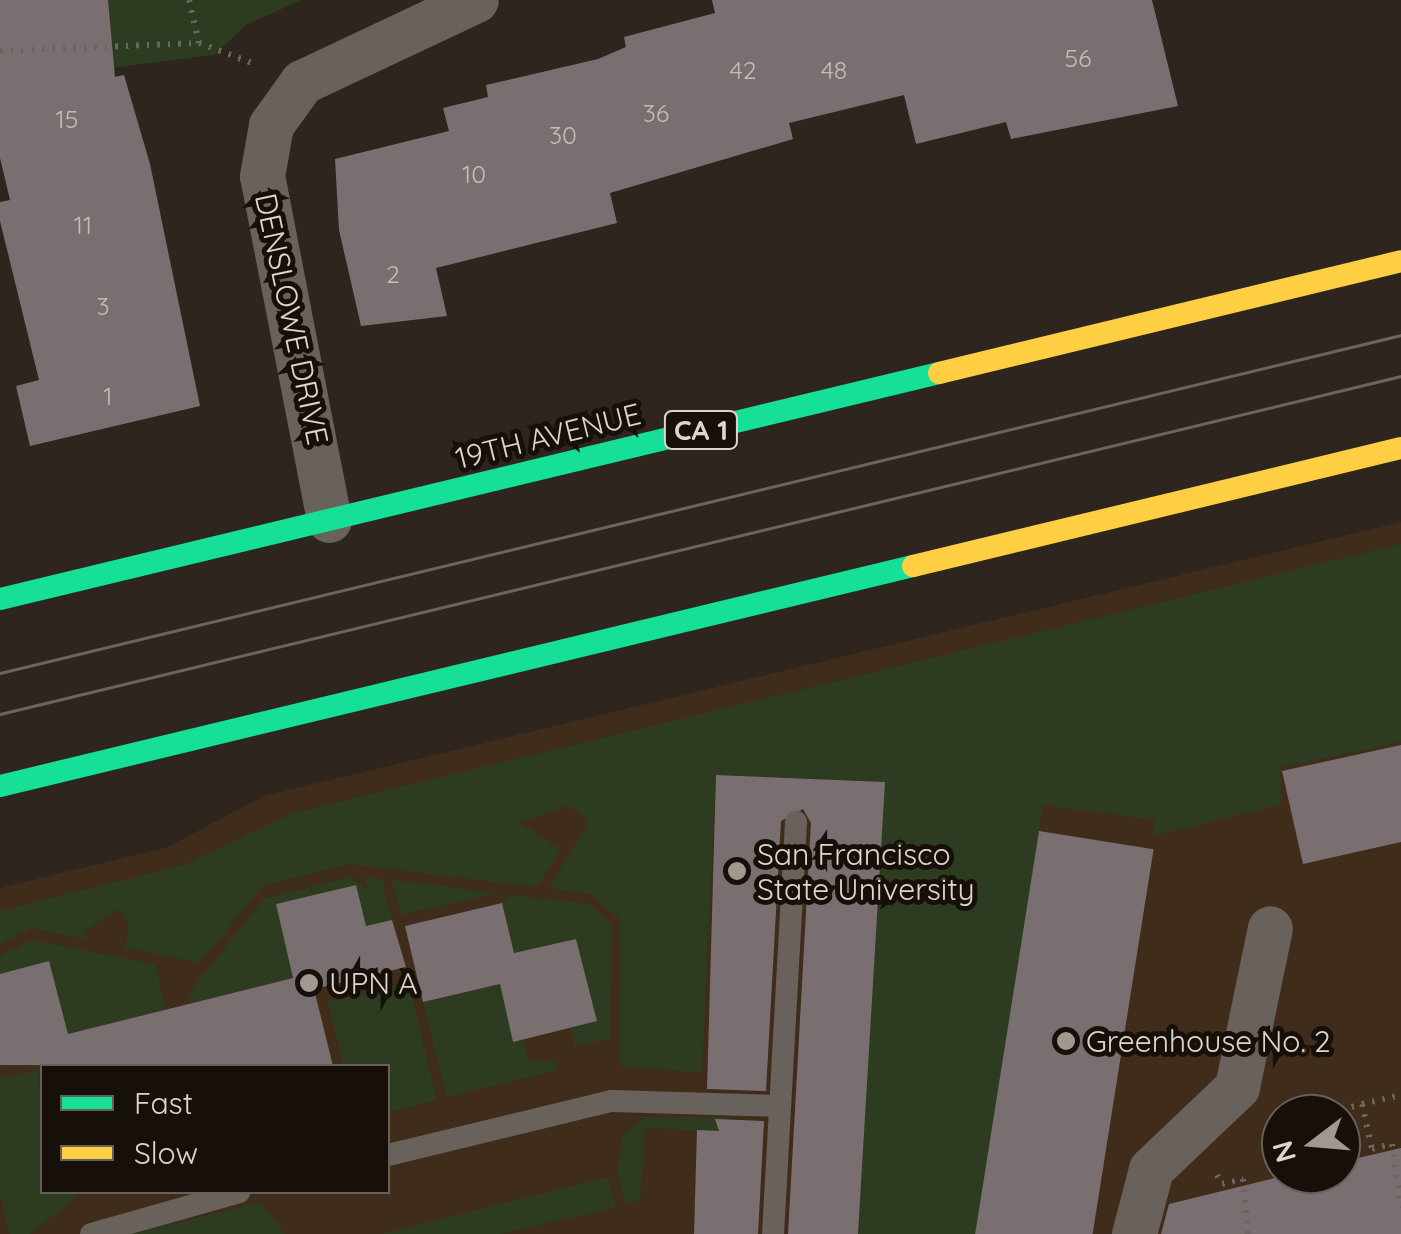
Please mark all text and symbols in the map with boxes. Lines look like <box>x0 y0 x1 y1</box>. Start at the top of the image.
house number: 56 <box>1064 43 1092 73</box>
house number: 42 <box>729 55 757 85</box>
house number: 48 <box>821 55 847 85</box>
house number: 36 <box>643 98 669 128</box>
house number: 15 <box>56 104 78 134</box>
house number: 30 <box>549 120 577 150</box>
house number: 10 <box>462 159 486 189</box>
street label: DENSLOWE DRIVE <box>248 190 336 448</box>
house number: 11 <box>74 210 92 240</box>
house number: 2 <box>386 259 400 289</box>
house number: 3 <box>96 291 110 321</box>
house number: 1 <box>103 381 113 411</box>
street label: 19TH AVENUE <box>452 396 644 476</box>
road number: CA 1 <box>664 407 738 453</box>
place label: San Francisco State University <box>757 836 974 906</box>
marker: San Francisco State University <box>726 860 748 882</box>
place label: UPN A <box>329 965 418 1001</box>
marker: UPN A <box>298 972 320 994</box>
place label: Greenhouse No. 2 <box>1086 1023 1331 1059</box>
marker: Greenhouse No. 2 <box>1055 1030 1077 1052</box>
legend <box>40 1064 390 1194</box>
text: Fast <box>134 1084 193 1122</box>
north arrow <box>1261 1094 1361 1194</box>
text: Slow <box>134 1134 198 1172</box>
text: N <box>1264 1137 1303 1167</box>

